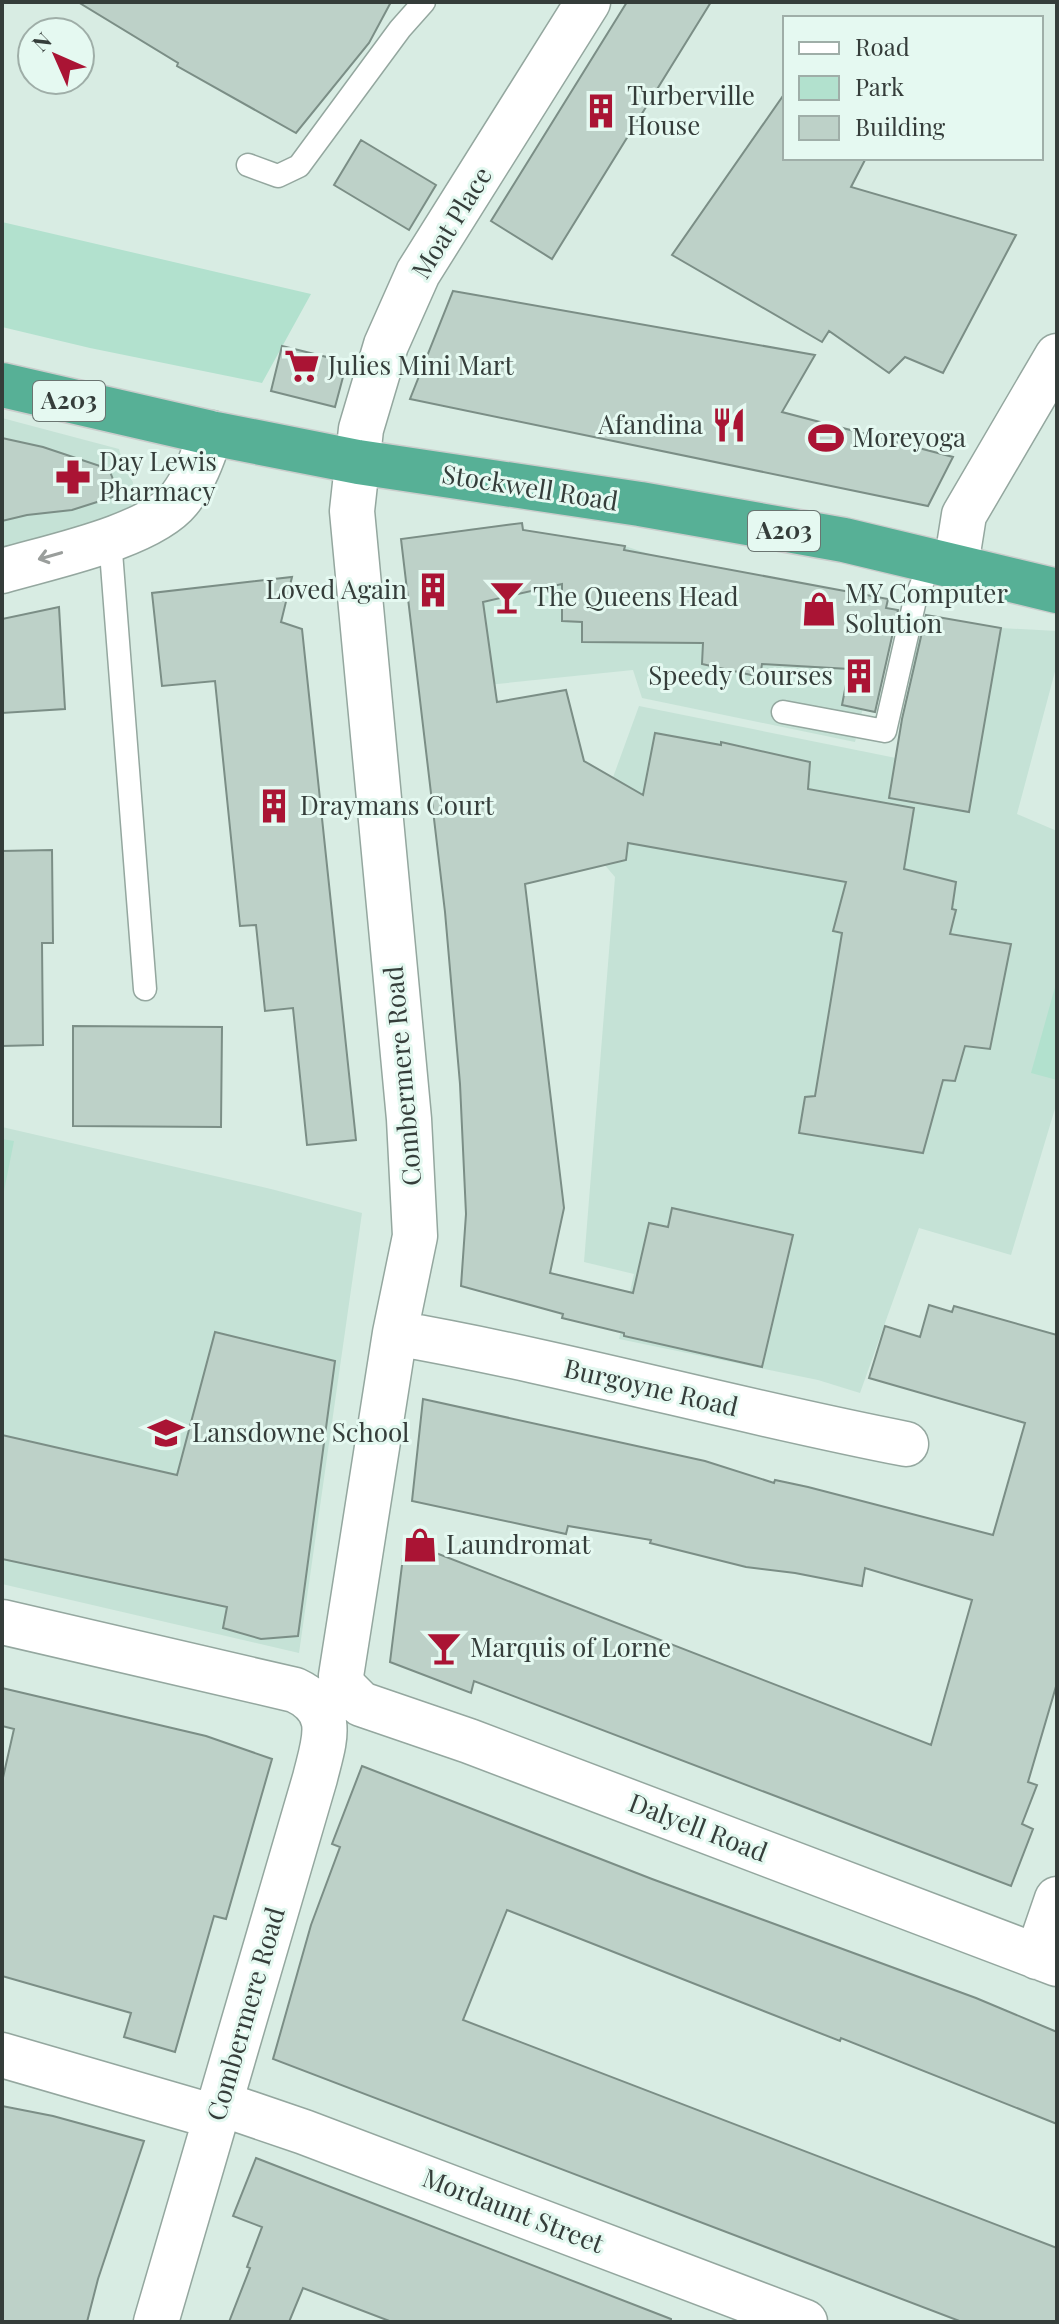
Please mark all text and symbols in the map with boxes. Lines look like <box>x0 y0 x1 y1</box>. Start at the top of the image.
north arrow <box>16 16 96 96</box>
legend <box>783 16 1043 160</box>
text: N <box>25 25 57 57</box>
text: Road <box>855 30 910 62</box>
text: Park <box>855 70 905 102</box>
place label: Turberville House <box>627 77 755 142</box>
building icon: Turberville House <box>582 92 620 130</box>
text: Building <box>855 110 946 142</box>
street label: Moat Place <box>403 160 499 285</box>
supermarket icon: Julies Mini Mart <box>283 347 321 385</box>
place label: Julies Mini Mart <box>327 347 514 382</box>
road number: A203 <box>33 381 105 421</box>
place label: Afandina <box>597 406 703 441</box>
restaurant icon: Afandina <box>710 406 748 444</box>
sports icon: Moreyoga <box>807 419 845 457</box>
place label: Moreyoga <box>852 419 966 454</box>
place label: Day Lewis Pharmacy <box>99 443 217 508</box>
street label: Stockwell Road <box>440 455 621 518</box>
pharmacy icon: Day Lewis Pharmacy <box>54 458 92 496</box>
road number: A203 <box>748 511 820 551</box>
one-way arrow <box>38 550 63 564</box>
place label: Loved Again <box>265 571 407 606</box>
building icon: Loved Again <box>414 571 452 609</box>
place label: MY Computer Solution <box>845 575 1008 640</box>
bar icon: The Queens Head <box>488 578 526 616</box>
place label: The Queens Head <box>533 578 739 613</box>
shop icon: MY Computer Solution <box>800 590 838 628</box>
place label: Speedy Courses <box>648 657 833 692</box>
building icon: Speedy Courses <box>840 657 878 695</box>
building icon: Draymans Court <box>255 787 293 825</box>
place label: Draymans Court <box>300 787 495 822</box>
street label: Combermere Road <box>374 965 429 1188</box>
street label: Burgoyne Road <box>561 1349 742 1424</box>
school or university icon: Lansdowne School <box>147 1414 185 1452</box>
place label: Lansdowne School <box>192 1414 409 1449</box>
shop icon: Laundromat <box>401 1526 439 1564</box>
place label: Laundromat <box>446 1526 591 1561</box>
bar icon: Marquis of Lorne <box>425 1629 463 1667</box>
place label: Marquis of Lorne <box>470 1629 671 1664</box>
street label: Dalyell Road <box>624 1784 773 1869</box>
street label: Combermere Road <box>197 1903 292 2124</box>
street label: Mordaunt Street <box>418 2159 610 2260</box>

